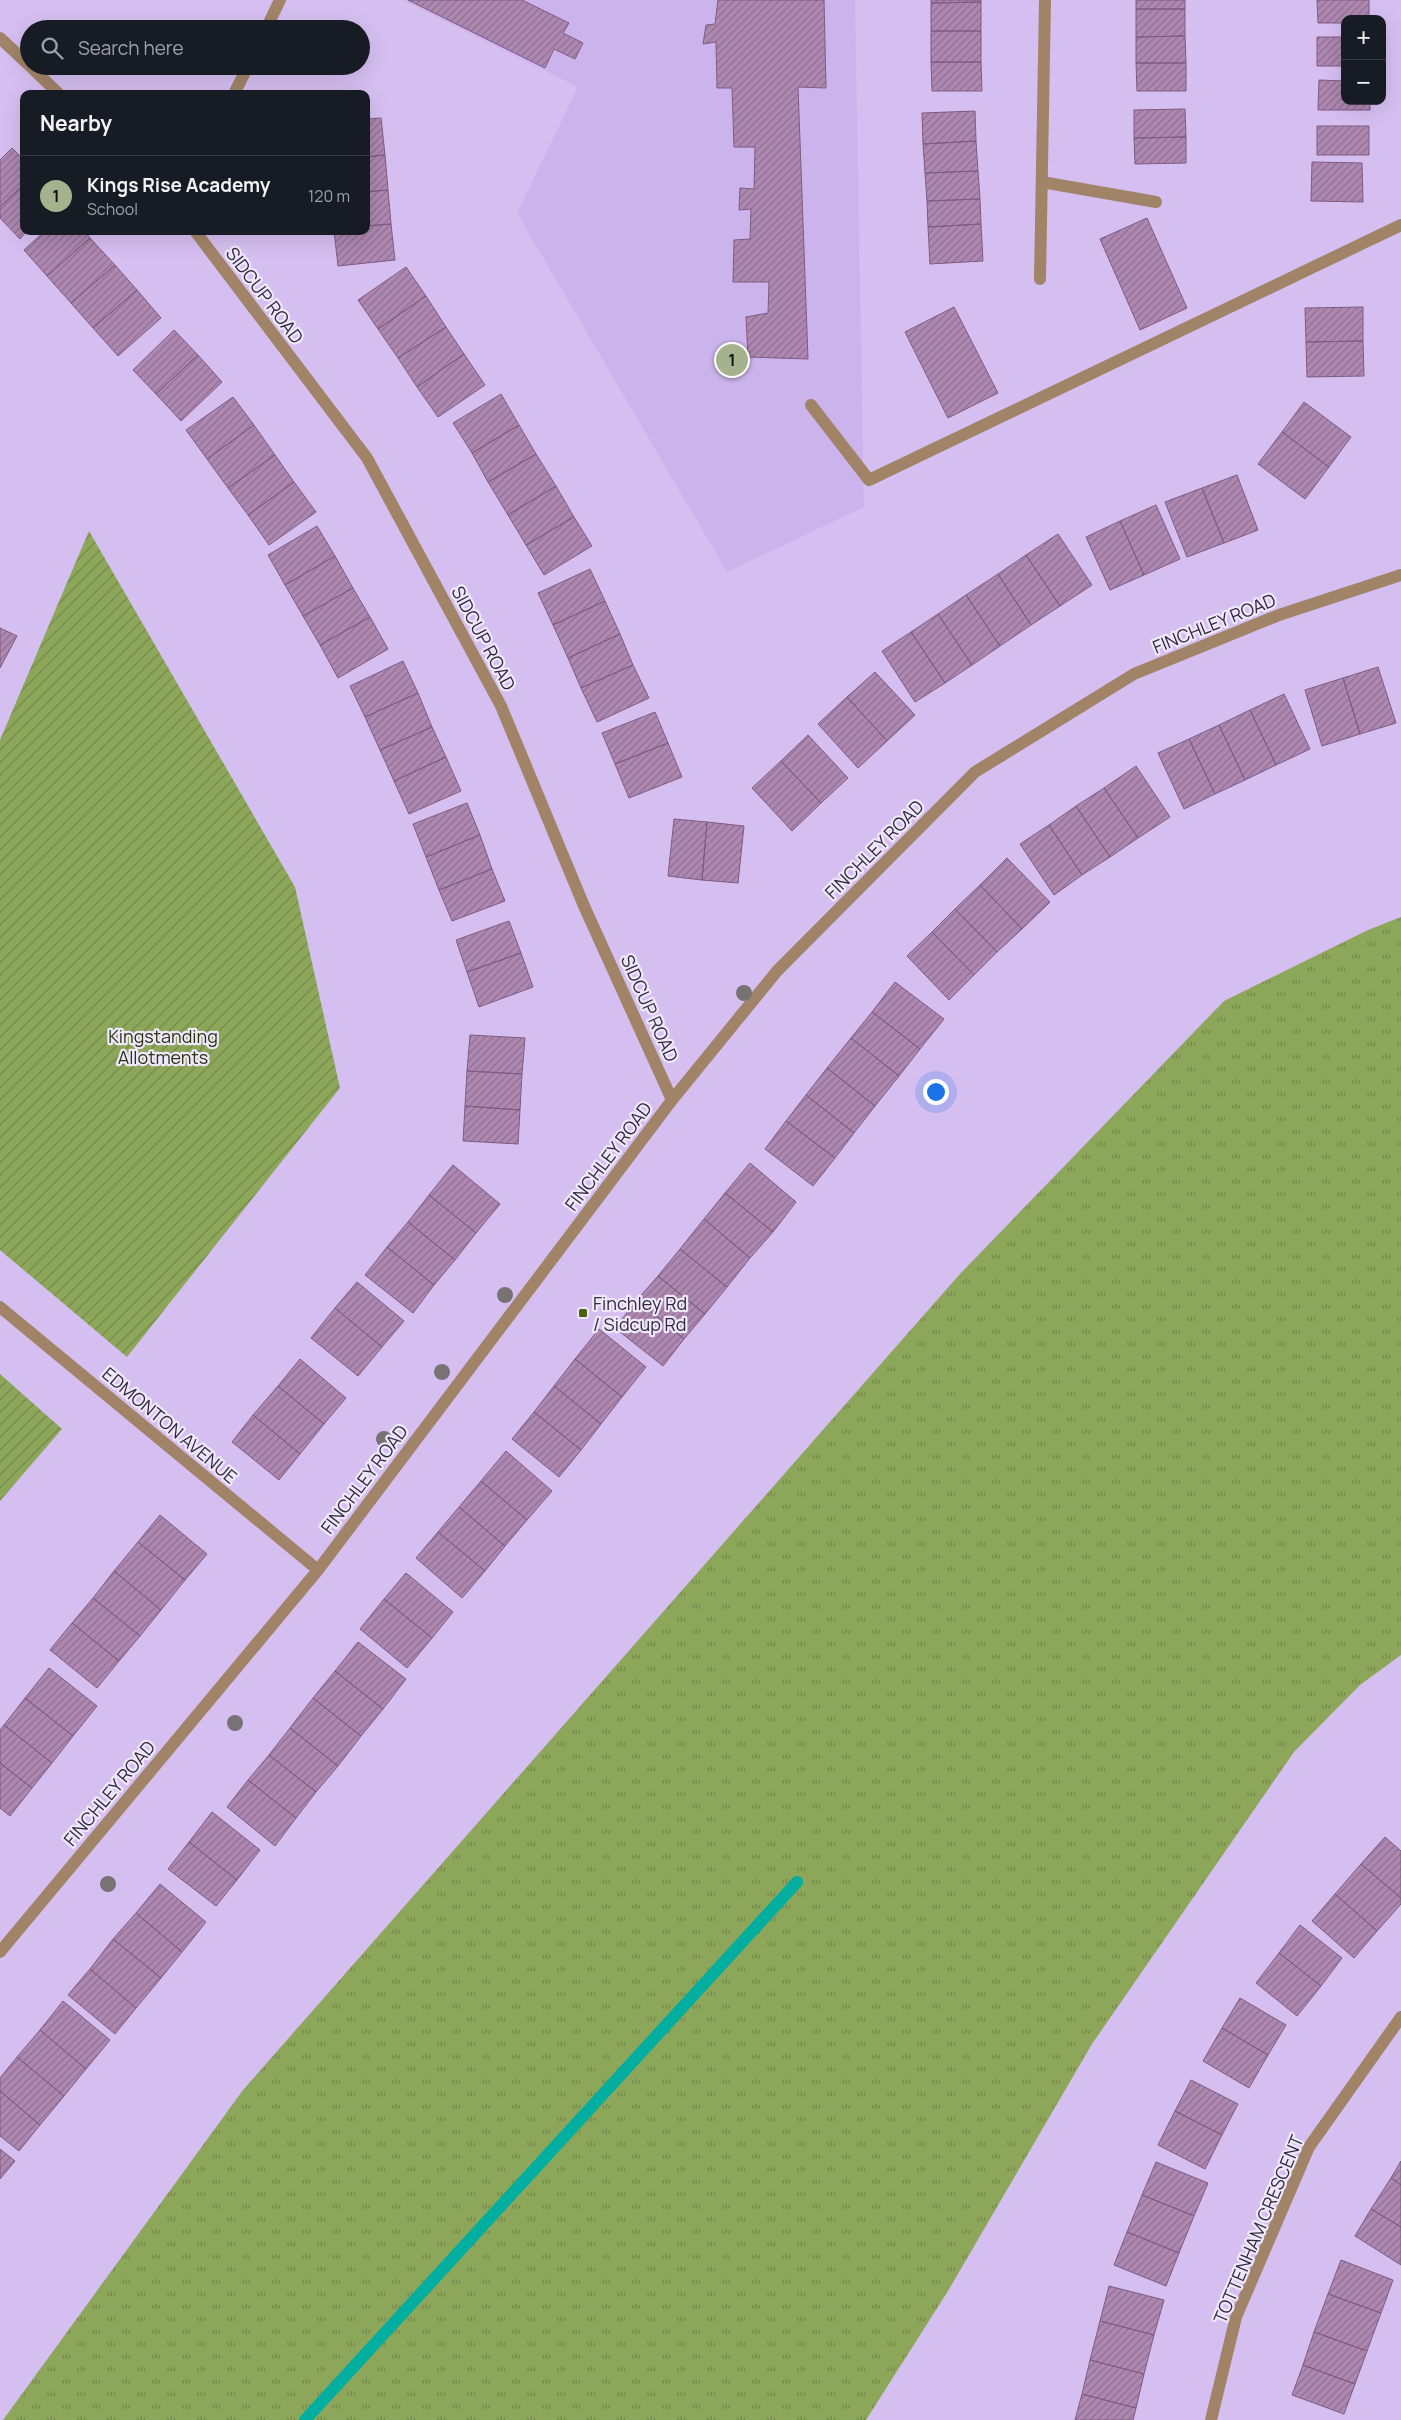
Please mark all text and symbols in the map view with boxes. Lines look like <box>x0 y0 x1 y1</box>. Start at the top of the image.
map controls <box>1341 15 1386 105</box>
button: + <box>1341 15 1386 60</box>
search box <box>20 20 370 75</box>
icon: search <box>38 34 66 62</box>
text: Search here <box>78 35 184 61</box>
button: − <box>1341 60 1386 105</box>
text: Nearby <box>40 109 112 137</box>
text: Kings Rise Academy <box>87 172 270 198</box>
text: 1 <box>52 185 60 207</box>
text: 120 m <box>308 185 350 207</box>
text: School <box>87 198 138 220</box>
street label: SIDCUP ROAD <box>221 242 309 348</box>
pin: 1 <box>716 341 748 379</box>
street label: SIDCUP ROAD <box>446 582 522 694</box>
street label: FINCHLEY ROAD <box>1149 587 1279 659</box>
street label: FINCHLEY ROAD <box>819 794 929 904</box>
street label: SIDCUP ROAD <box>616 951 684 1065</box>
park label: Kingstanding Allotments <box>108 1024 218 1069</box>
your location <box>923 1079 949 1105</box>
street label: FINCHLEY ROAD <box>559 1097 657 1215</box>
place label: Finchley Rd / Sidcup Rd <box>593 1291 687 1336</box>
marker: Finchley Rd / Sidcup Rd <box>577 1307 589 1319</box>
street label: EDMONTON AVENUE <box>98 1361 242 1489</box>
street label: FINCHLEY ROAD <box>315 1420 413 1538</box>
street label: FINCHLEY ROAD <box>58 1735 160 1851</box>
street label: TOTTENHAM CRESCENT <box>1207 2131 1309 2327</box>

